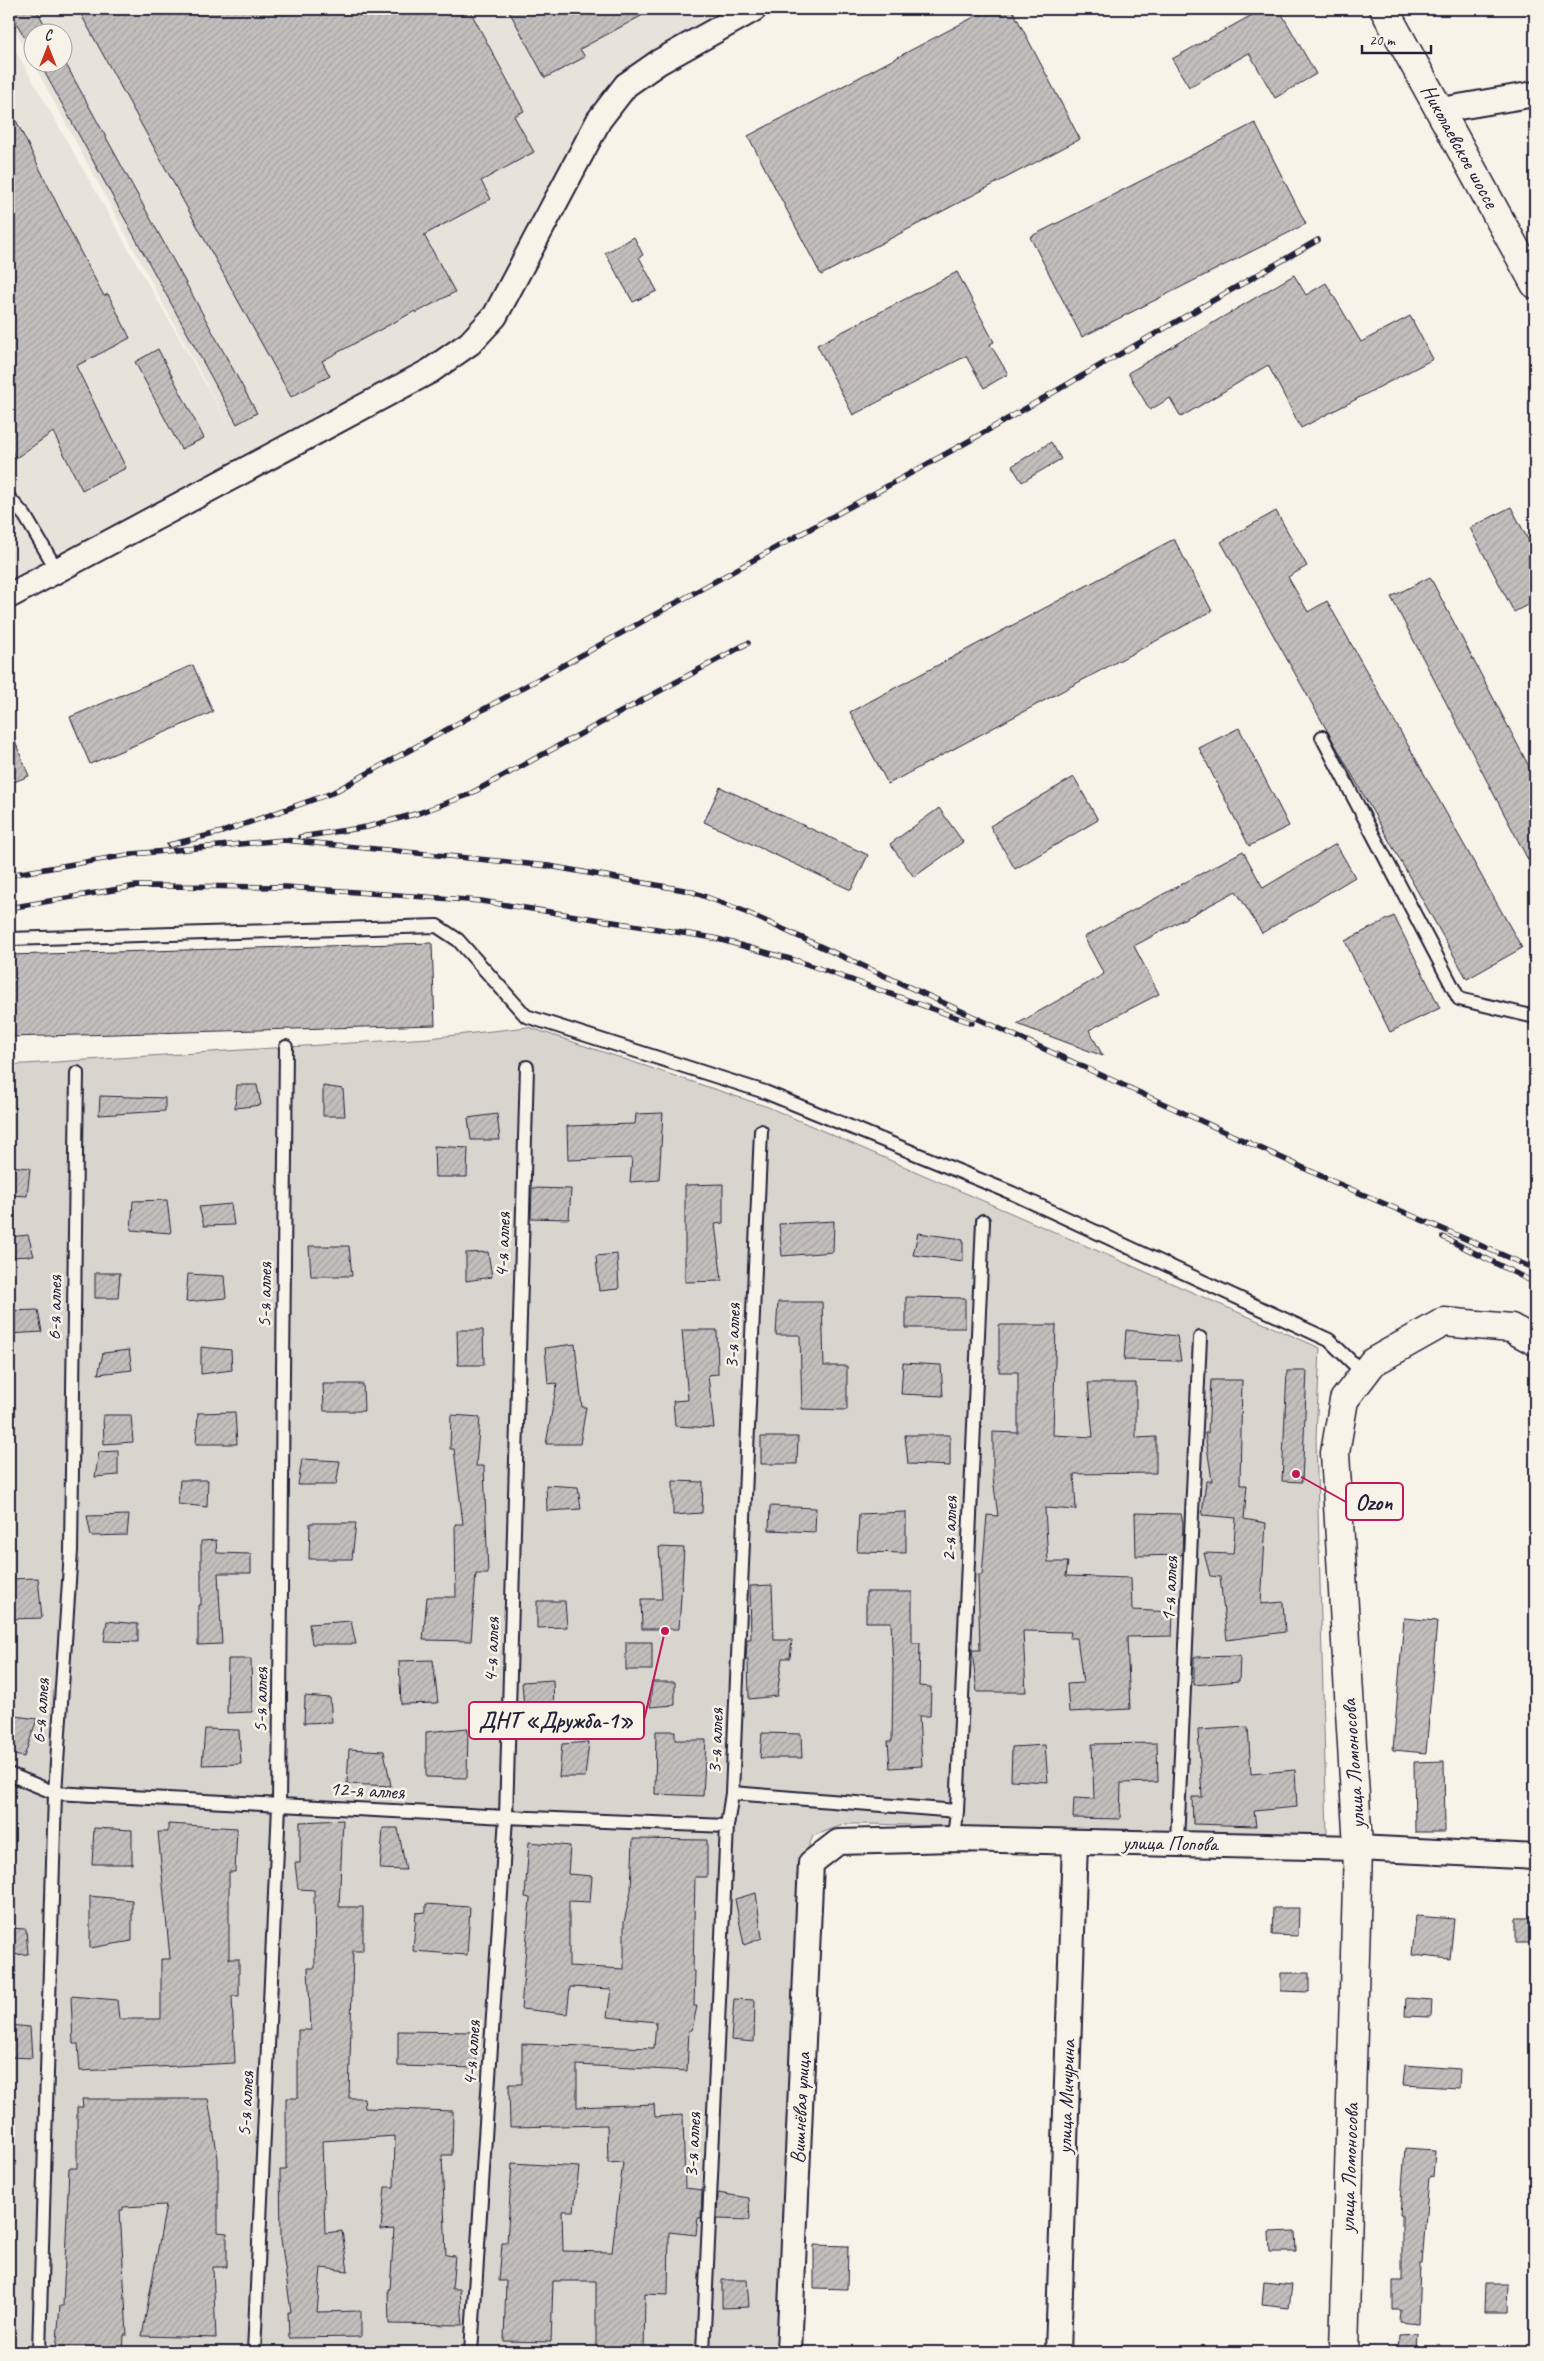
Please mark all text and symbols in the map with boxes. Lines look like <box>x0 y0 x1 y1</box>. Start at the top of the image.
north arrow <box>22 22 72 72</box>
scale bar <box>1362 22 1430 54</box>
text: С <box>45 27 54 44</box>
text: 20 m <box>1369 31 1396 50</box>
street label: Николаевское шоссе <box>1415 80 1505 213</box>
street label: 4-я аллея <box>488 1210 516 1278</box>
street label: 5-я аллея <box>250 1261 278 1328</box>
street label: 6-я аллея <box>40 1274 68 1341</box>
street label: 3-я аллея <box>718 1301 746 1369</box>
callout: Ozon <box>1346 1483 1403 1520</box>
text: Ozon <box>1356 1489 1393 1517</box>
street label: 2-я аллея <box>935 1494 963 1562</box>
street label: 1-я аллея <box>1154 1554 1184 1622</box>
street label: 4-я аллея <box>477 1615 505 1683</box>
street label: 5-я аллея <box>246 1666 274 1733</box>
street label: 6-я аллея <box>25 1676 55 1745</box>
street label: улица Ломоносова <box>1335 1697 1371 1832</box>
callout: ДНТ «Дружба-1» <box>469 1702 644 1739</box>
street label: 3-я аллея <box>701 1706 729 1774</box>
text: ДНТ «Дружба-1» <box>479 1707 634 1735</box>
street label: 12-я аллея <box>329 1775 406 1805</box>
street label: улица Попова <box>1120 1829 1220 1857</box>
street label: 4-я аллея <box>456 2018 486 2087</box>
street label: улица Мичурина <box>1051 2038 1081 2157</box>
street label: Вишнёвая улица <box>784 2050 816 2164</box>
street label: 5-я аллея <box>230 2069 260 2137</box>
street label: улица Ломоносова <box>1334 2101 1364 2235</box>
street label: 3-я аллея <box>677 2110 707 2178</box>

